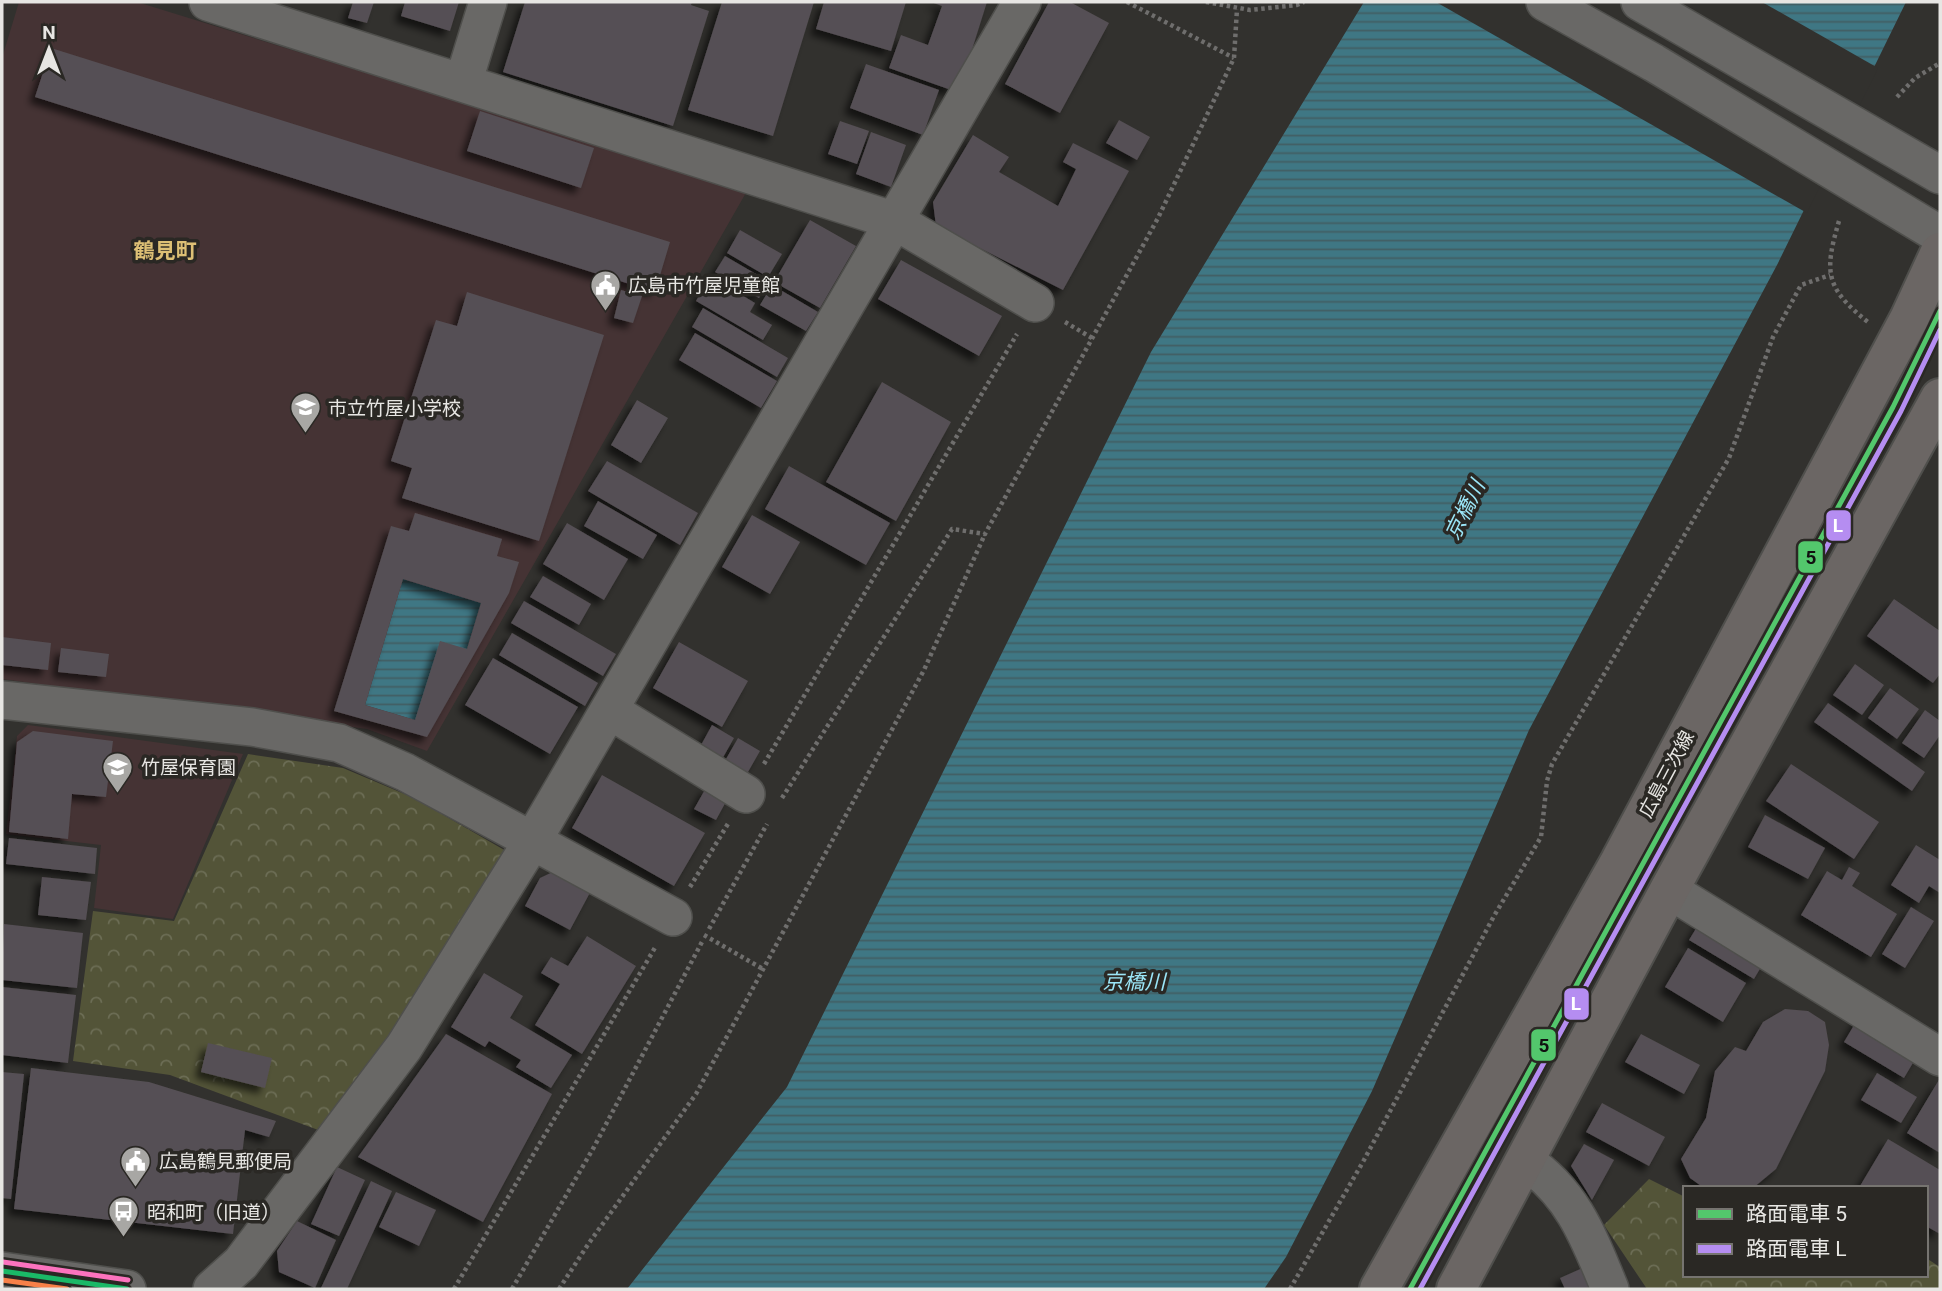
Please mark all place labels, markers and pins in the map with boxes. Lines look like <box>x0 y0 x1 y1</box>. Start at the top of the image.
public building icon: 広島市竹屋児童館 <box>588 268 622 312</box>
place label: 広島市竹屋児童館 <box>628 274 780 297</box>
school or university icon: 市立竹屋小学校 <box>288 391 322 435</box>
place label: 市立竹屋小学校 <box>328 397 461 420</box>
school or university icon: 竹屋保育園 <box>101 750 135 794</box>
place label: 竹屋保育園 <box>141 756 236 779</box>
public building icon: 広島鶴見郵便局 <box>119 1144 153 1188</box>
place label: 広島鶴見郵便局 <box>159 1150 292 1173</box>
bus stop icon: 昭和町（旧道） <box>107 1195 141 1239</box>
place label: 昭和町（旧道） <box>147 1201 280 1224</box>

